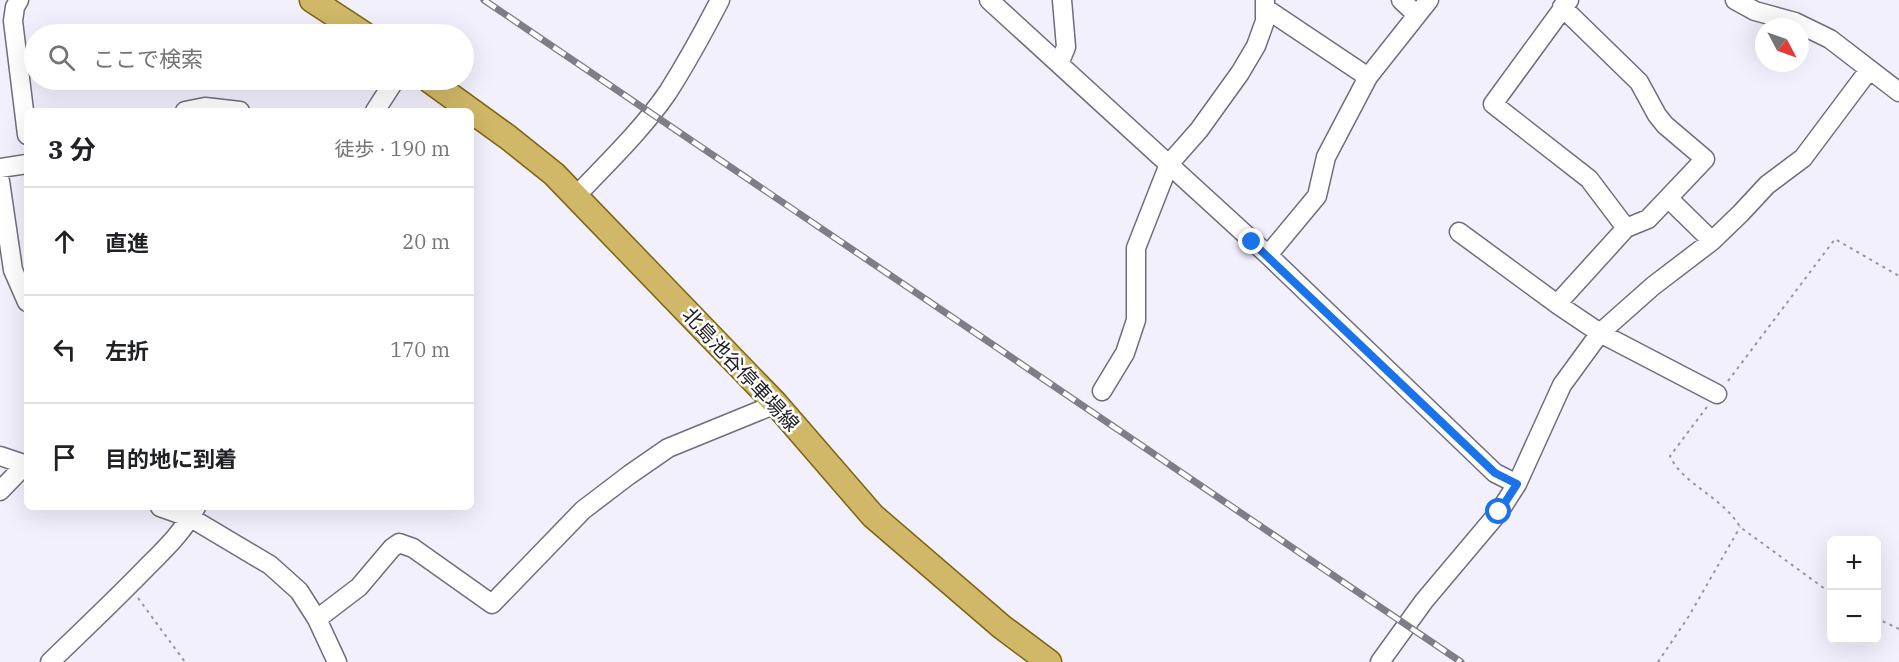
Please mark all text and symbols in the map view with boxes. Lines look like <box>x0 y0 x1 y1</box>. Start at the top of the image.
north arrow <box>1755 18 1809 72</box>
search box <box>24 24 474 90</box>
icon: search <box>45 41 78 74</box>
text: ここで検索 <box>93 44 203 73</box>
text: 3 分 <box>48 132 96 166</box>
text: 徒歩 · 190 m <box>335 135 450 162</box>
icon: ahead <box>48 225 81 258</box>
text: 直進 <box>105 228 149 257</box>
text: 20 m <box>402 228 450 255</box>
route end <box>1238 228 1264 254</box>
street label: 北島池谷停車場線 <box>677 301 805 437</box>
icon: left <box>48 333 81 366</box>
text: 左折 <box>105 336 149 365</box>
text: 170 m <box>390 336 450 363</box>
icon: arrive <box>48 441 81 474</box>
text: 目的地に到着 <box>105 444 237 473</box>
route start <box>1485 498 1511 524</box>
map controls <box>1827 536 1881 644</box>
button: + <box>1827 536 1881 590</box>
button: − <box>1827 590 1881 644</box>

